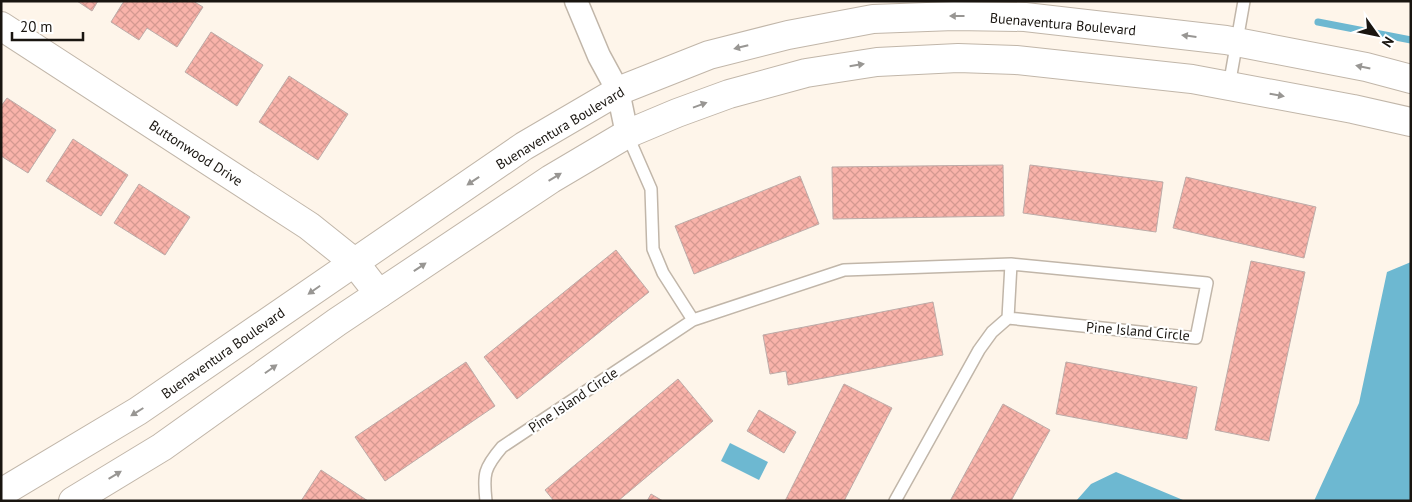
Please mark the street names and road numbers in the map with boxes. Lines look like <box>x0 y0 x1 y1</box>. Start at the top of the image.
street label: Buenaventura Boulevard <box>989 9 1137 39</box>
street label: Buenaventura Boulevard <box>493 83 627 173</box>
street label: Buttonwood Drive <box>146 116 246 190</box>
street label: Buenaventura Boulevard <box>158 304 288 402</box>
street label: Pine Island Circle <box>1085 318 1191 344</box>
street label: Pine Island Circle <box>525 363 621 437</box>

